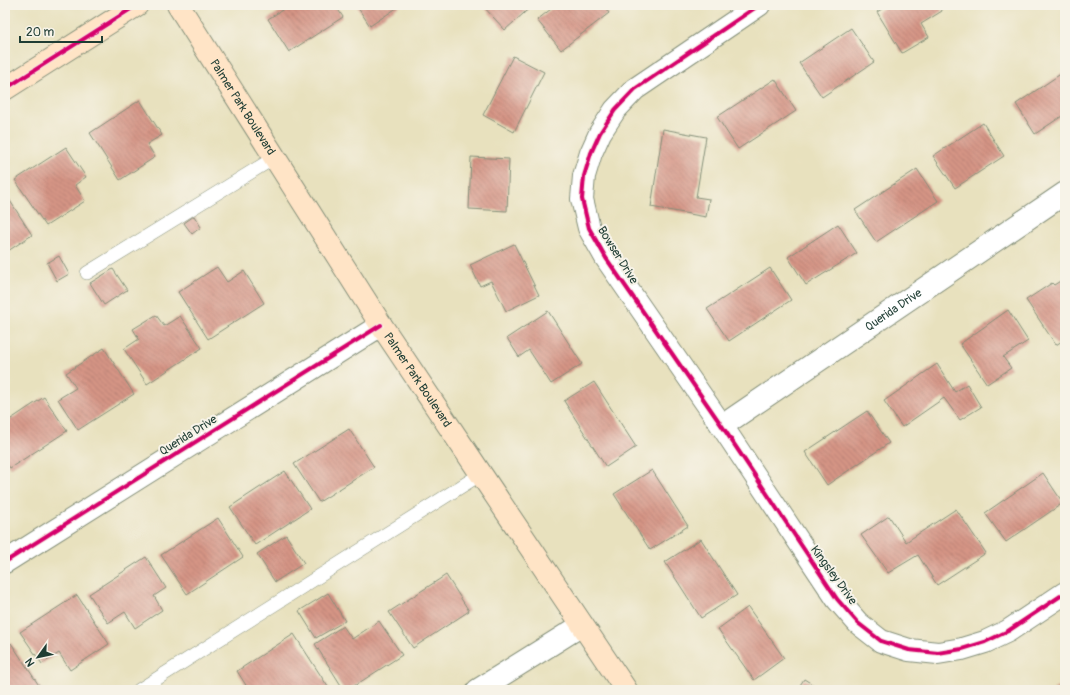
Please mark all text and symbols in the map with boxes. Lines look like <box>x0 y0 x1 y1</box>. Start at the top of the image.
scale bar <box>20 18 102 44</box>
text: 20 m <box>26 25 55 40</box>
street label: Palmer Park Boulevard <box>206 57 278 158</box>
street label: Bowser Drive <box>594 224 641 287</box>
street label: Querida Drive <box>862 285 925 335</box>
street label: Palmer Park Boulevard <box>380 330 455 430</box>
street label: Querida Drive <box>157 412 220 459</box>
street label: Kingsley Drive <box>807 543 860 608</box>
north arrow <box>18 637 58 677</box>
text: N <box>22 655 38 669</box>

